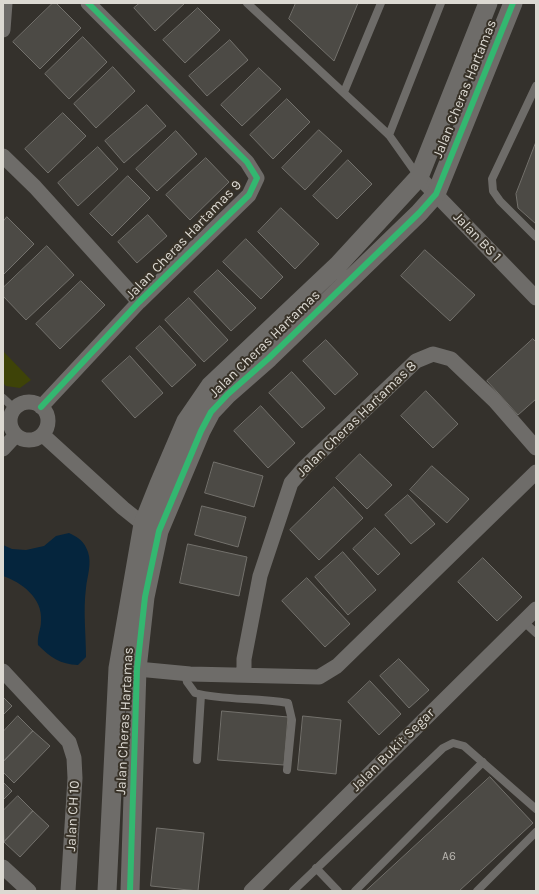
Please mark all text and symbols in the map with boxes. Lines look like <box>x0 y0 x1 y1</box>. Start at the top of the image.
street label: Jalan Cheras Hartamas <box>430 17 500 161</box>
street label: Jalan Cheras Hartamas 9 <box>123 177 245 303</box>
street label: Jalan BS 1 <box>449 209 505 265</box>
street label: Jalan Cheras Hartamas <box>206 287 324 401</box>
street label: Jalan Cheras Hartamas 8 <box>294 358 420 480</box>
street label: Jalan Cheras Hartamas <box>113 647 137 795</box>
street label: Jalan Bukit Segar <box>348 705 438 795</box>
street label: Jalan CH 10 <box>63 780 83 852</box>
house number: A6 <box>442 850 456 864</box>

